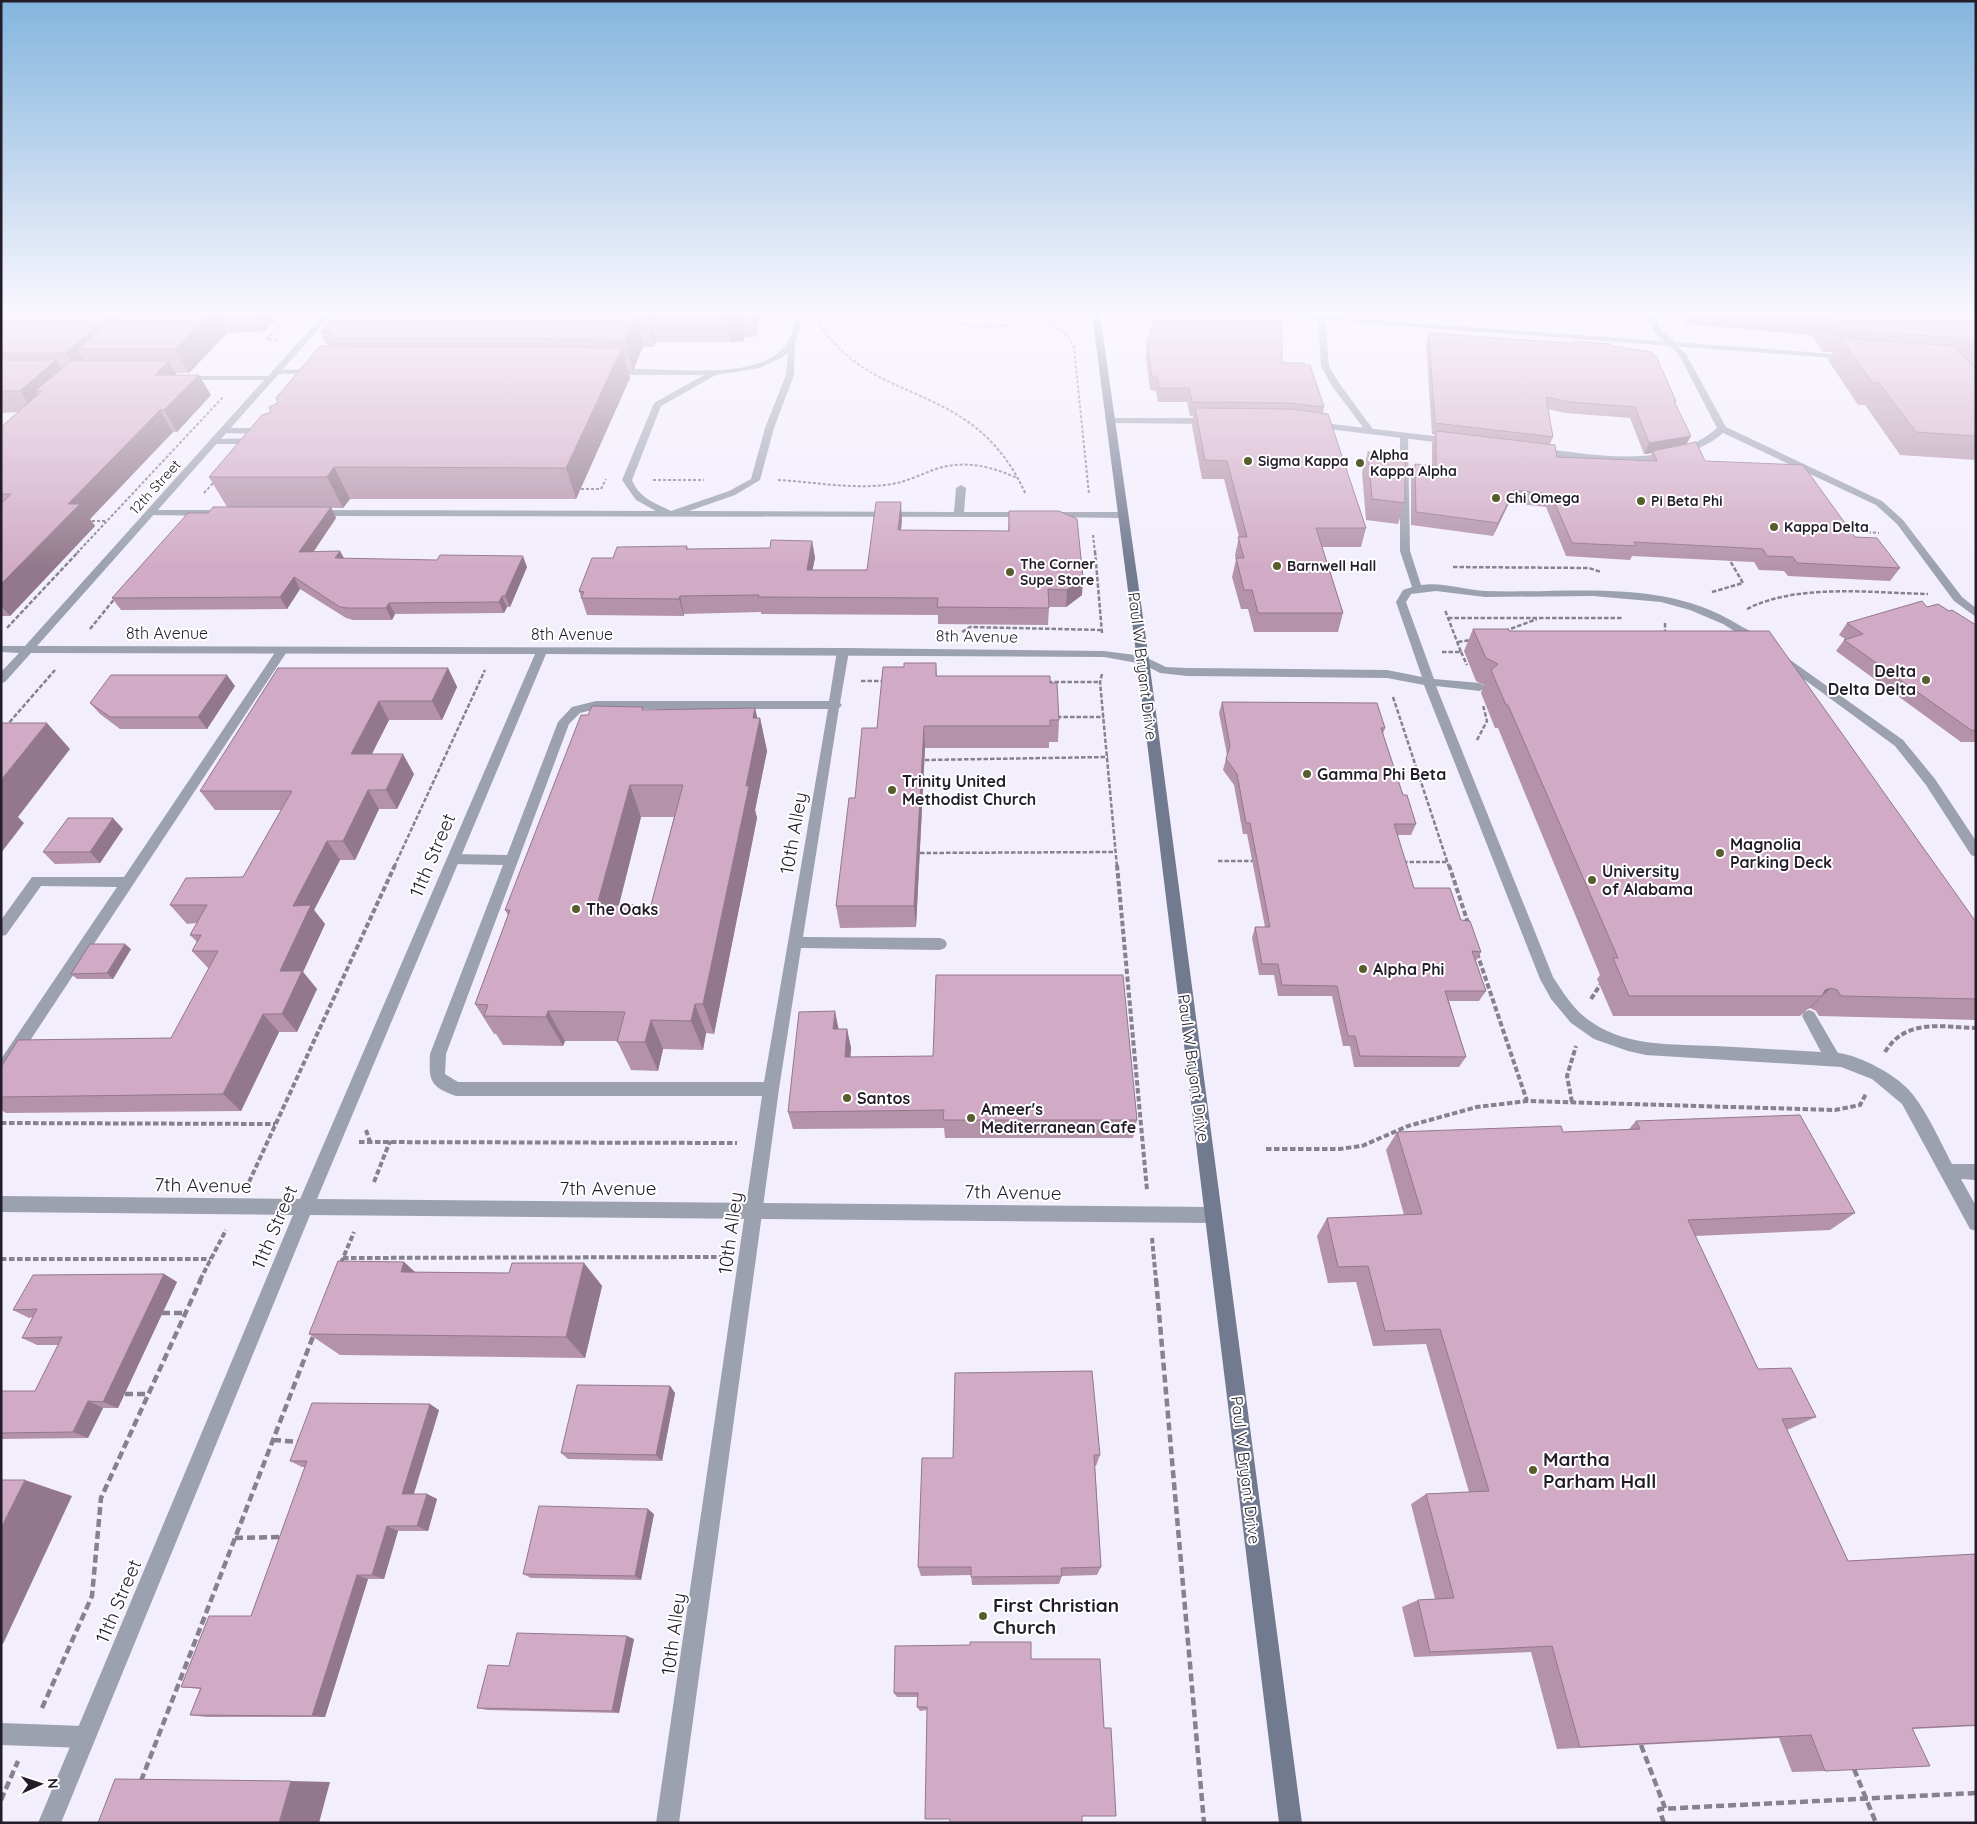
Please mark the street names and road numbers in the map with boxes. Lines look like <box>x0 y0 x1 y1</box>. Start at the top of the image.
street label: 12th Street <box>126 456 185 518</box>
street label: Paul W Bryant Drive <box>1124 591 1162 741</box>
street label: 8th Avenue <box>126 623 208 643</box>
street label: 8th Avenue <box>531 624 613 644</box>
street label: 8th Avenue <box>936 625 1018 647</box>
street label: 10th Alley <box>774 790 812 876</box>
street label: 11th Street <box>404 810 460 900</box>
street label: Paul W Bryant Drive <box>1174 993 1214 1143</box>
street label: 7th Avenue <box>154 1172 252 1198</box>
street label: 7th Avenue <box>559 1176 657 1200</box>
street label: 7th Avenue <box>964 1179 1062 1205</box>
street label: 11th Street <box>246 1182 302 1272</box>
street label: 10th Alley <box>712 1190 748 1276</box>
street label: Paul W Bryant Drive <box>1227 1395 1265 1545</box>
street label: 11th Street <box>90 1556 146 1646</box>
street label: 10th Alley <box>655 1591 691 1677</box>

